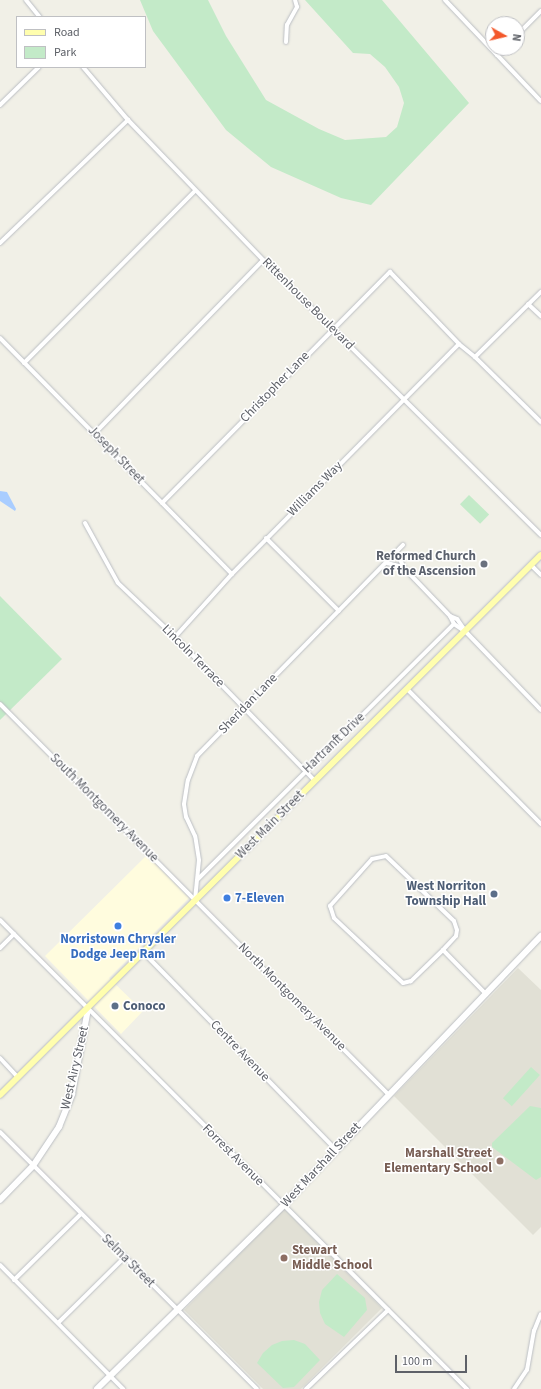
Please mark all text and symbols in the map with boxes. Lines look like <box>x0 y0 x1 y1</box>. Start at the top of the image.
legend <box>16 16 146 68</box>
north arrow <box>485 16 525 56</box>
text: Road <box>54 24 80 41</box>
text: N <box>508 33 524 42</box>
text: Park <box>54 44 76 61</box>
street label: Rittenhouse Boulevard <box>259 255 357 353</box>
street label: Christopher Lane <box>237 348 313 426</box>
street label: Joseph Street <box>84 423 148 487</box>
street label: Williams Way <box>284 458 346 520</box>
place label: Reformed Church of the Ascension <box>376 549 476 580</box>
marker: Reformed Church of the Ascension <box>479 559 489 569</box>
street label: Lincoln Terrace <box>158 621 228 691</box>
street label: Sheridan Lane <box>215 670 281 738</box>
street label: Hartranft Drive <box>300 709 368 777</box>
street label: South Montgomery Avenue <box>46 750 162 866</box>
street label: West Main Street <box>233 788 307 862</box>
place label: West Norriton Township Hall <box>405 879 486 910</box>
marker: West Norriton Township Hall <box>489 889 499 899</box>
place label: 7-Eleven <box>235 890 285 906</box>
marker: 7-Eleven <box>222 893 232 903</box>
marker: Norristown Chrysler Dodge Jeep Ram <box>113 921 123 931</box>
place label: Norristown Chrysler Dodge Jeep Ram <box>60 932 176 963</box>
street label: North Montgomery Avenue <box>235 940 349 1054</box>
place label: Conoco <box>123 998 165 1014</box>
marker: Conoco <box>110 1001 120 1011</box>
street label: Centre Avenue <box>207 1017 273 1085</box>
street label: West Airy Street <box>58 1025 92 1111</box>
street label: West Marshall Street <box>278 1119 364 1211</box>
street label: Forrest Avenue <box>199 1121 267 1189</box>
place label: Marshall Street Elementary School <box>384 1146 492 1177</box>
marker: Marshall Street Elementary School <box>495 1156 505 1166</box>
street label: Selma Street <box>98 1231 158 1291</box>
place label: Stewart Middle School <box>292 1243 372 1274</box>
marker: Stewart Middle School <box>279 1253 289 1263</box>
scale bar <box>397 1347 469 1373</box>
text: 100 m <box>402 1353 432 1370</box>

